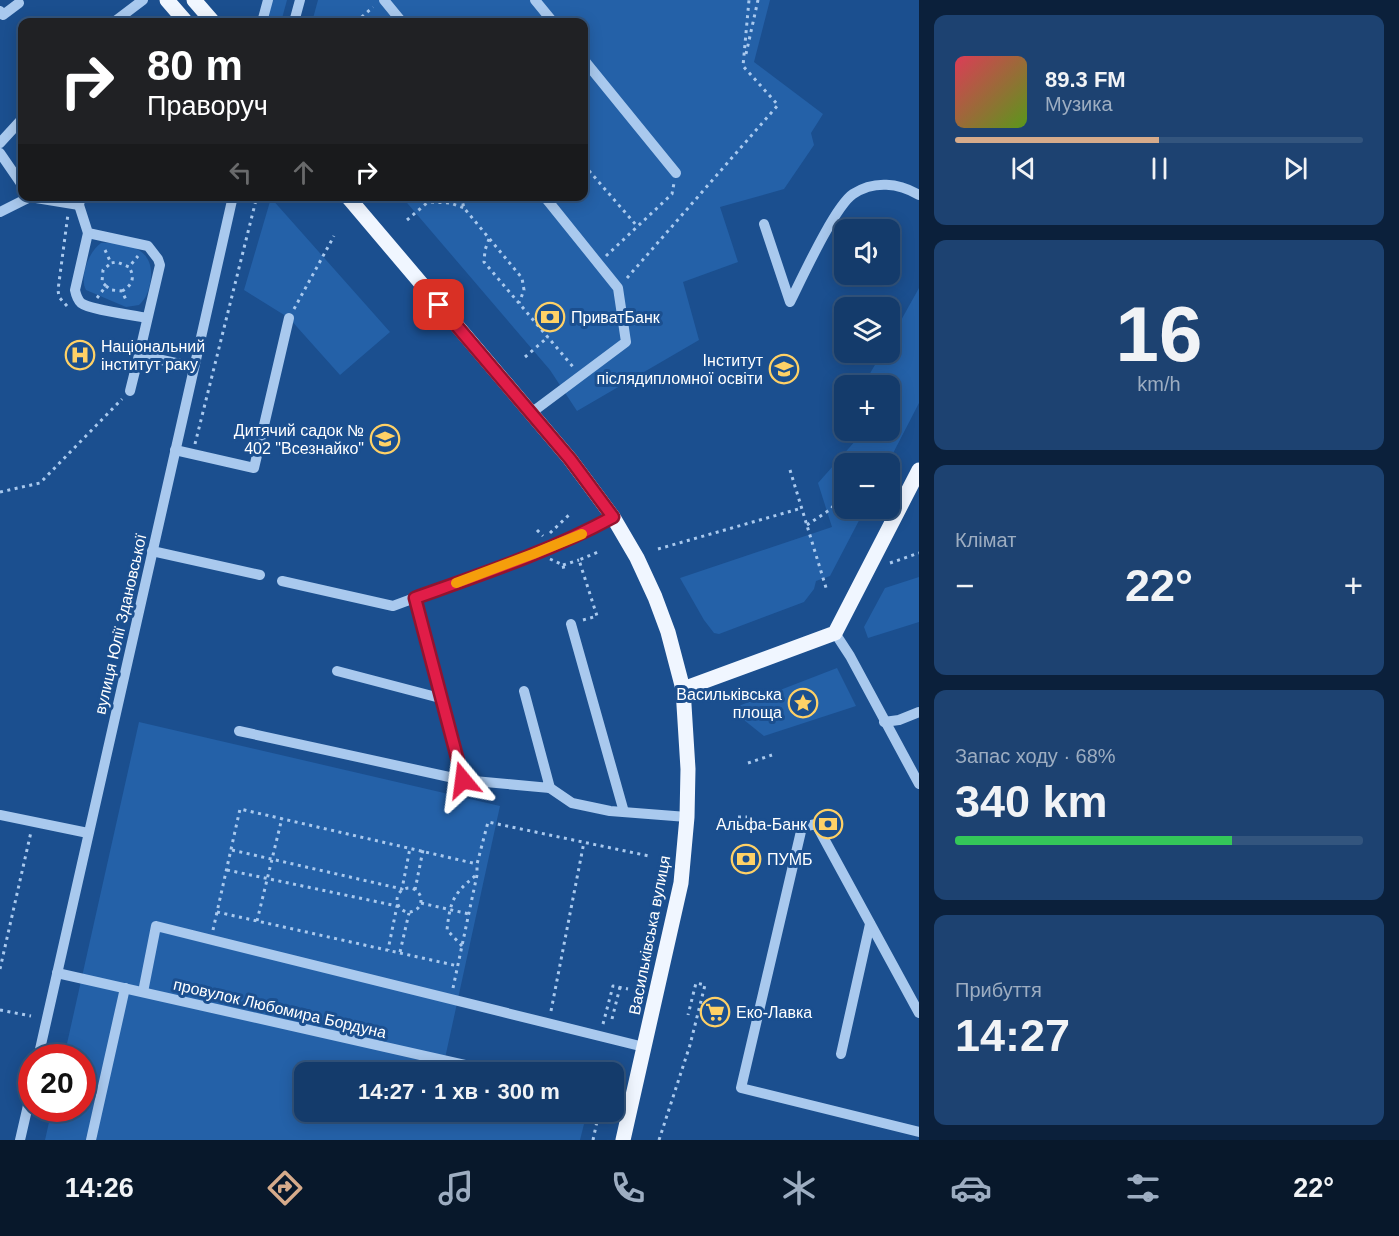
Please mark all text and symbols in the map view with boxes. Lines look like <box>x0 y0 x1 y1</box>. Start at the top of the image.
icon: right <box>48 42 126 120</box>
text: 80 m <box>147 42 243 89</box>
text: 89.3 FM <box>1045 67 1126 92</box>
text: Праворуч <box>147 91 268 121</box>
text: Музика <box>1045 93 1113 115</box>
icon: previous <box>1007 152 1040 185</box>
icon: pause <box>1143 152 1176 185</box>
icon: next <box>1279 152 1312 185</box>
icon: left <box>224 156 257 189</box>
icon: ahead <box>287 156 320 189</box>
icon: right <box>350 156 383 189</box>
map controls <box>834 219 900 519</box>
button: sound <box>834 219 900 285</box>
pin <box>413 279 464 330</box>
icon: arrive <box>422 288 455 321</box>
text: 16 <box>1116 290 1202 378</box>
button: layers <box>834 297 900 363</box>
bank icon: ПриватБанк <box>534 301 566 333</box>
place label: ПриватБанк <box>571 309 661 326</box>
place label: Національний інститут раку <box>101 338 205 373</box>
hospital icon: Національний інститут раку <box>64 339 96 371</box>
place label: Інститут післядипломної освіти <box>597 352 764 387</box>
school or university icon: Інститут післядипломної освіти <box>768 353 800 385</box>
text: km/h <box>1137 373 1181 395</box>
button: + <box>834 375 900 441</box>
place label: Дитячий садок № 402 "Всезнайко" <box>234 422 364 457</box>
school or university icon: Дитячий садок № 402 "Всезнайко" <box>369 423 401 455</box>
button: − <box>834 453 900 519</box>
text: Клімат <box>955 529 1016 551</box>
street label: вулиця Юлії Здановської <box>91 532 150 716</box>
text: 22° <box>1125 560 1193 611</box>
text: − <box>955 567 974 604</box>
text: + <box>1344 567 1363 604</box>
place label: Васильківська площа <box>676 686 782 721</box>
place icon: Васильківська площа <box>787 687 819 719</box>
text: Запас ходу · 68% <box>955 745 1116 767</box>
position arrow <box>431 748 495 812</box>
text: 340 km <box>955 776 1108 827</box>
bank icon: Альфа-Банк <box>812 808 844 840</box>
place label: Альфа-Банк <box>716 816 808 833</box>
bank icon: ПУМБ <box>730 843 762 875</box>
place label: ПУМБ <box>767 851 813 868</box>
street label: Васильківська вулиця <box>626 854 673 1016</box>
street label: провулок Любомира Бордуна <box>172 976 388 1041</box>
text: Прибуття <box>955 979 1042 1001</box>
supermarket icon: Еко-Лавка <box>699 996 731 1028</box>
place label: Еко-Лавка <box>736 1004 812 1021</box>
text: 14:27 <box>955 1010 1070 1061</box>
speed limit sign: 20 <box>18 1044 96 1122</box>
text: 14:27 · 1 хв · 300 m <box>358 1079 560 1104</box>
icon: directions <box>264 1167 306 1209</box>
icon: music <box>435 1167 477 1209</box>
icon: phone <box>607 1167 649 1209</box>
icon: climate <box>778 1167 820 1209</box>
icon: car <box>950 1167 992 1209</box>
icon: filters <box>1122 1167 1164 1209</box>
text: 14:26 <box>65 1173 134 1203</box>
text: 22° <box>1293 1173 1334 1203</box>

